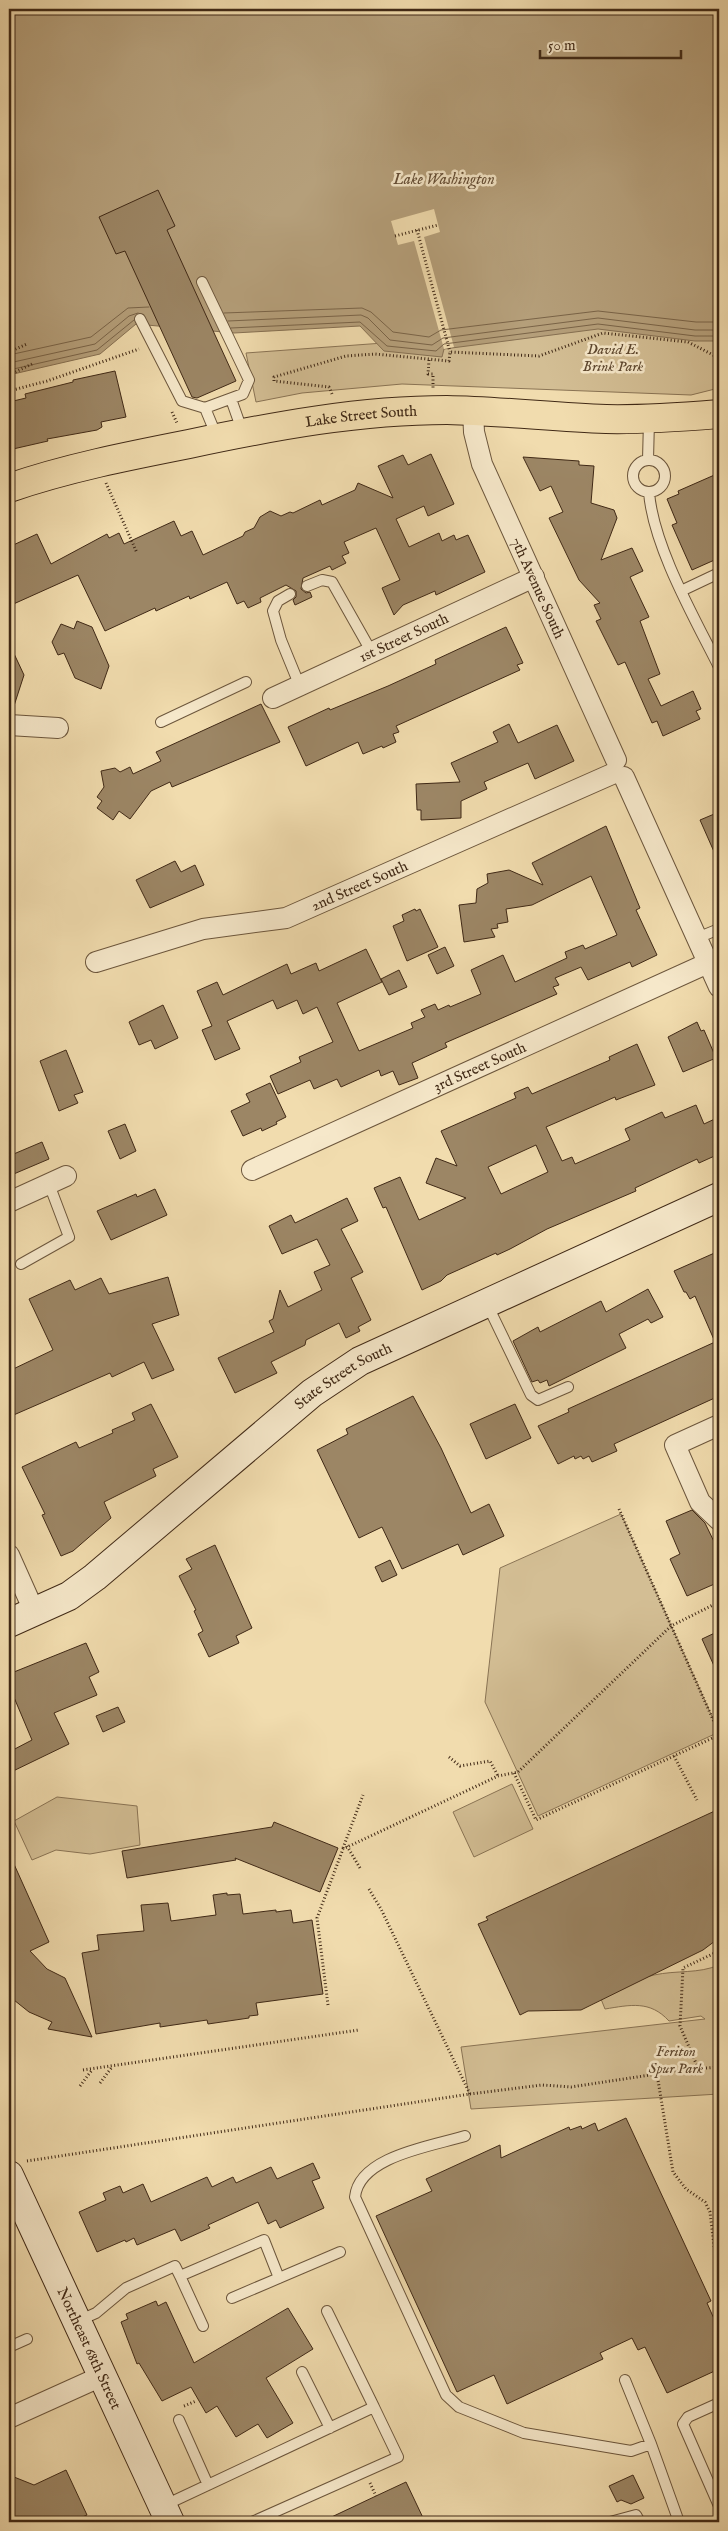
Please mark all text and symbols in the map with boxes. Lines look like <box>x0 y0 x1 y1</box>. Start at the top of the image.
scale bar <box>540 28 682 60</box>
text: 50 m <box>548 36 576 55</box>
water label: Lake Washington <box>392 170 495 190</box>
park label: David E. Brink Park <box>583 340 643 376</box>
street label: Lake Street South <box>304 402 418 432</box>
street label: 7th Avenue South <box>506 534 569 642</box>
street label: 1st Street South <box>356 609 452 667</box>
street label: 2nd Street South <box>308 856 411 916</box>
street label: 3rd Street South <box>431 1038 529 1096</box>
street label: State Street South <box>291 1339 395 1414</box>
park label: Feriton Spur Park <box>649 2042 703 2078</box>
street label: Northeast 68th Street <box>52 2284 125 2412</box>

